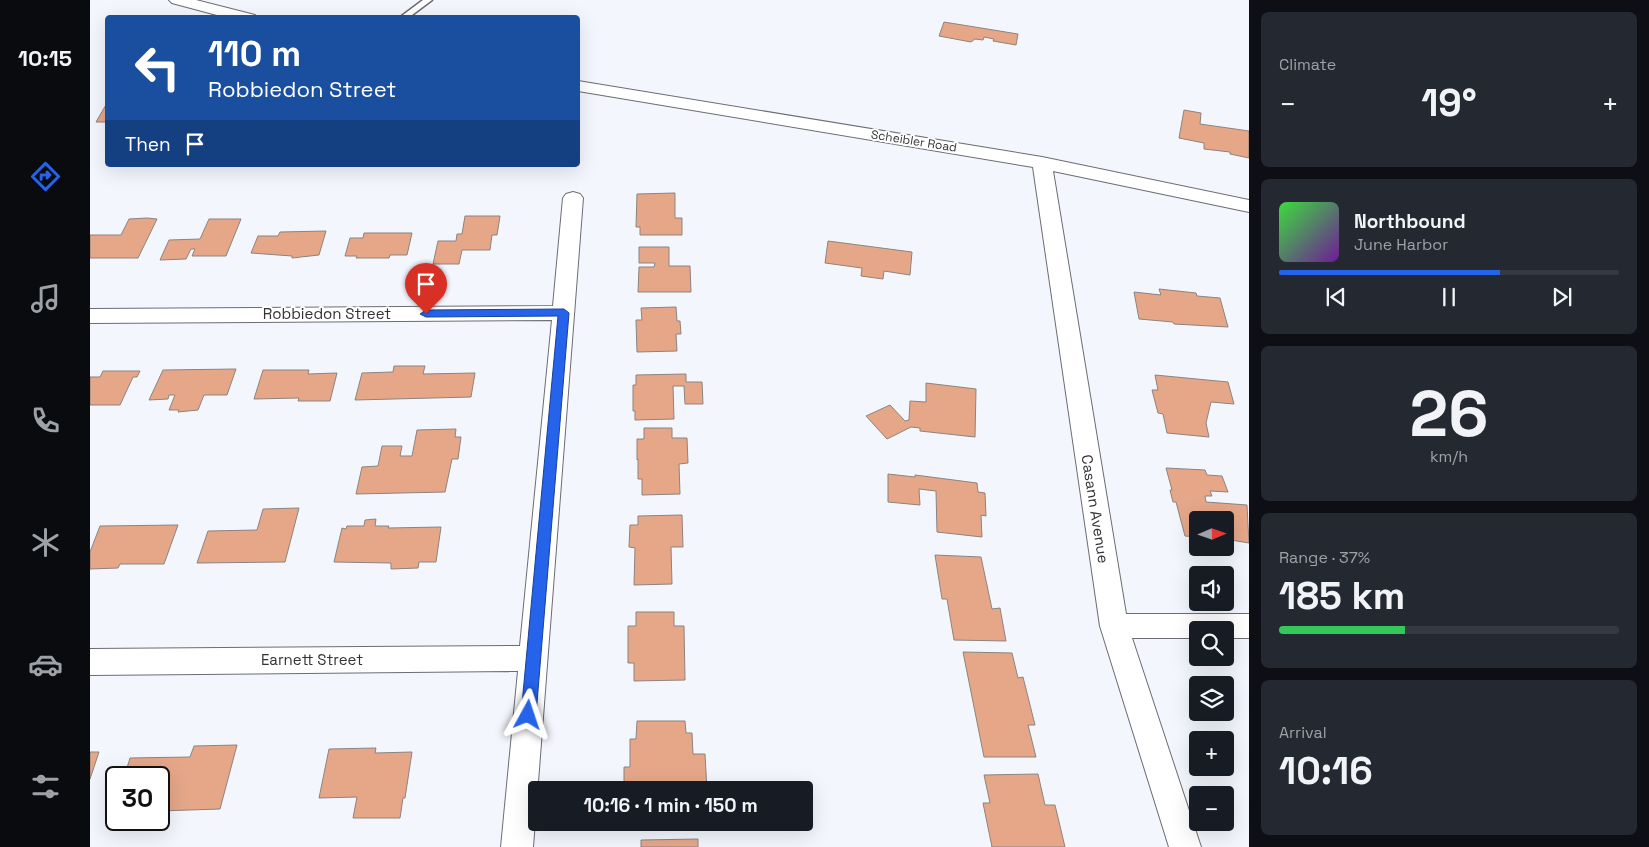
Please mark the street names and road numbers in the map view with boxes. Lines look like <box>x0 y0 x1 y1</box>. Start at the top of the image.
street label: Scheibler Road <box>870 126 958 156</box>
street label: Robbiedon Street <box>263 304 391 323</box>
street label: Casann Avenue <box>1078 453 1113 565</box>
street label: Earnett Street <box>261 650 363 669</box>

